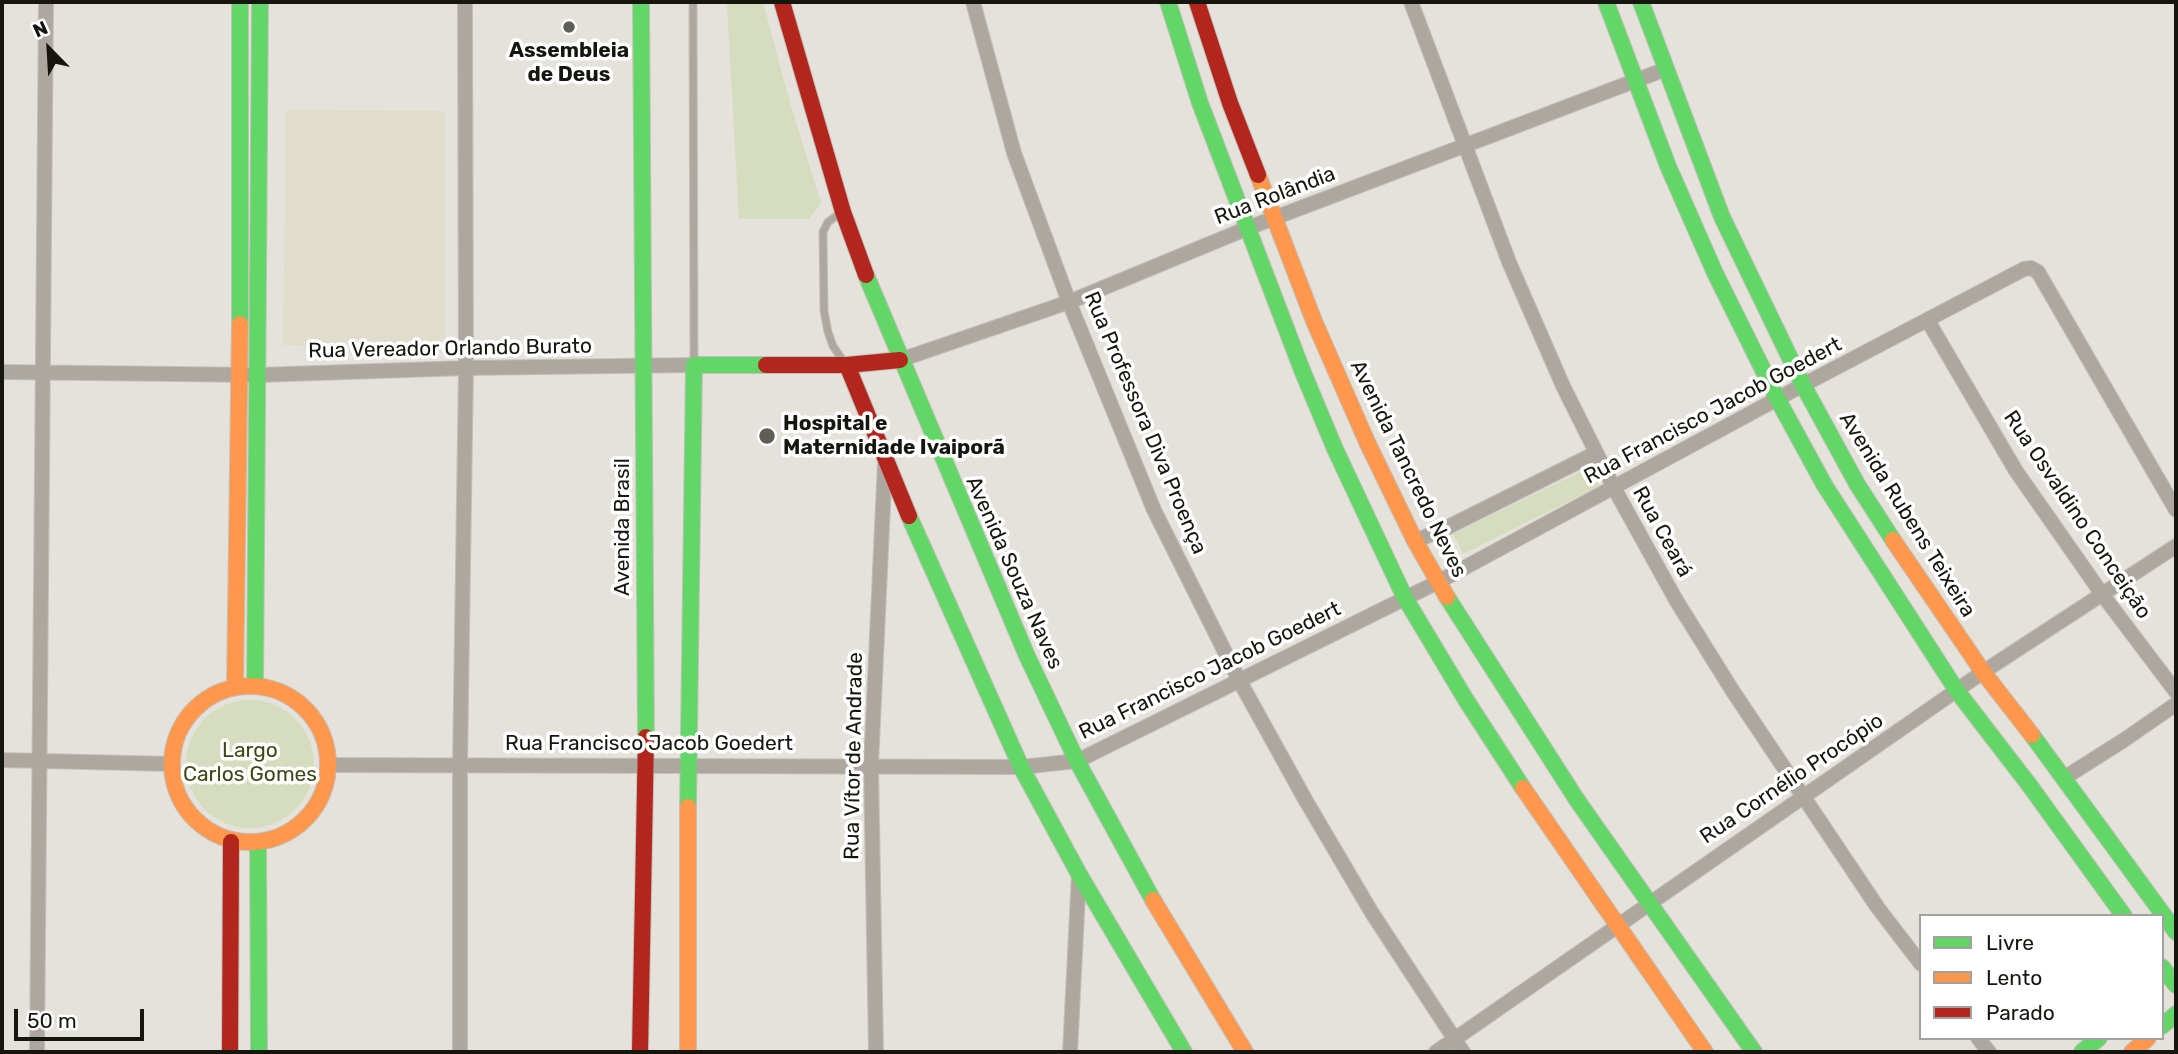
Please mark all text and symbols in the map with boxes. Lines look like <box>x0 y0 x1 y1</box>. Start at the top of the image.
north arrow <box>14 14 84 84</box>
text: N <box>29 16 51 43</box>
marker: Assembleia de Deus <box>561 19 577 35</box>
place label: Assembleia de Deus <box>509 38 629 88</box>
street label: Rua Rolândia <box>1211 161 1339 231</box>
street label: Rua Professora Diva Proença <box>1078 288 1212 558</box>
street label: Rua Francisco Jacob Goedert <box>1580 332 1846 490</box>
street label: Rua Vereador Orlando Burato <box>308 334 592 364</box>
street label: Avenida Tancredo Neves <box>1344 356 1472 582</box>
street label: Rua Osvaldino Conceição <box>1998 406 2156 624</box>
street label: Avenida Rubens Teixeira <box>1834 408 1980 622</box>
place label: Hospital e Maternidade Ivaiporã <box>783 411 1005 461</box>
marker: Hospital e Maternidade Ivaiporã <box>757 426 777 446</box>
street label: Avenida Brasil <box>610 458 636 596</box>
street label: Avenida Souza Naves <box>960 473 1068 673</box>
street label: Rua Ceará <box>1627 482 1697 582</box>
street label: Rua Francisco Jacob Goedert <box>1075 597 1345 745</box>
street label: Rua Vítor de Andrade <box>840 652 868 860</box>
street label: Rua Cornélio Procópio <box>1696 708 1888 850</box>
street label: Rua Francisco Jacob Goedert <box>505 731 793 757</box>
park label: Largo Carlos Gomes <box>183 738 317 788</box>
legend <box>1919 914 2164 1040</box>
text: Livre <box>1986 930 2034 955</box>
text: Lento <box>1986 965 2042 990</box>
scale bar <box>18 995 147 1038</box>
text: Parado <box>1986 1000 2055 1025</box>
text: 50 m <box>27 1008 77 1033</box>

